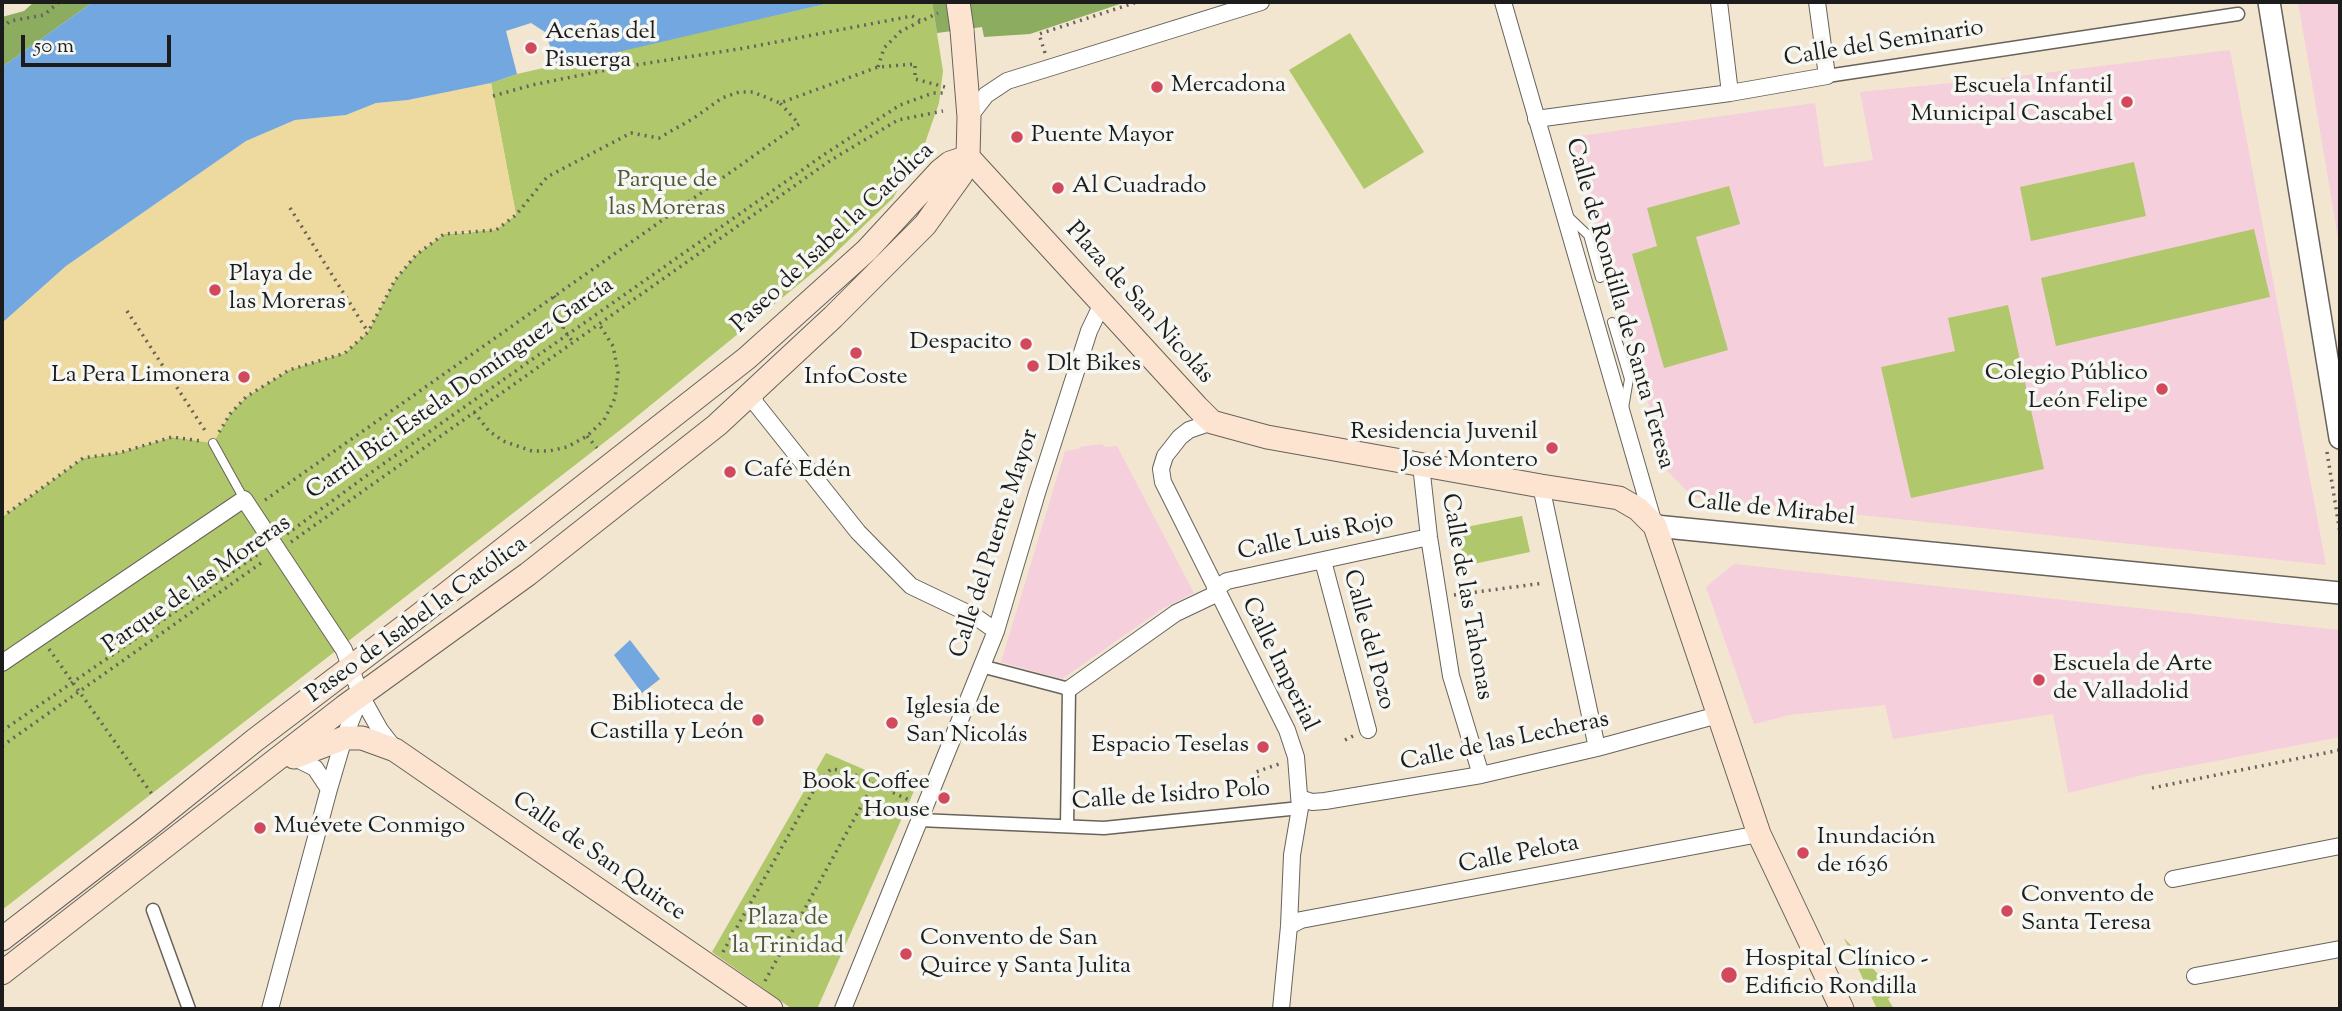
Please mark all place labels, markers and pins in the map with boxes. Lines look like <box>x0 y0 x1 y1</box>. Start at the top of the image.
place label: Aceñas del Pisuerga <box>545 20 656 76</box>
marker: Aceñas del Pisuerga <box>523 40 539 56</box>
place label: Mercadona <box>1171 73 1286 101</box>
place label: Escuela Infantil Municipal Cascabel <box>1911 74 2113 130</box>
marker: Mercadona <box>1149 79 1165 95</box>
marker: Escuela Infantil Municipal Cascabel <box>2119 94 2135 110</box>
place label: Puente Mayor <box>1031 123 1174 151</box>
marker: Puente Mayor <box>1009 129 1025 145</box>
place label: Al Cuadrado <box>1072 174 1206 202</box>
marker: Al Cuadrado <box>1050 180 1066 196</box>
place label: Playa de las Moreras <box>229 262 346 318</box>
marker: Playa de las Moreras <box>207 282 223 298</box>
place label: Despacito <box>909 330 1012 358</box>
marker: Despacito <box>1018 336 1034 352</box>
marker: InfoCoste <box>848 345 864 361</box>
place label: Dlt Bikes <box>1047 352 1141 380</box>
marker: Dlt Bikes <box>1025 358 1041 374</box>
place label: Colegio Público León Felipe <box>1985 361 2148 417</box>
place label: La Pera Limonera <box>51 363 230 391</box>
place label: InfoCoste <box>804 365 908 393</box>
marker: La Pera Limonera <box>236 369 252 385</box>
marker: Colegio Público León Felipe <box>2154 381 2170 397</box>
place label: Residencia Juvenil José Montero <box>1350 420 1538 476</box>
marker: Residencia Juvenil José Montero <box>1544 440 1560 456</box>
place label: Café Edén <box>744 458 851 486</box>
marker: Café Edén <box>722 464 738 480</box>
place label: Escuela de Arte de Valladolid <box>2053 652 2213 708</box>
marker: Escuela de Arte de Valladolid <box>2031 672 2047 688</box>
place label: Biblioteca de Castilla y León <box>590 692 744 748</box>
place label: Iglesia de San Nicolás <box>906 695 1027 751</box>
marker: Biblioteca de Castilla y León <box>750 712 766 728</box>
marker: Iglesia de San Nicolás <box>884 715 900 731</box>
place label: Espacio Teselas <box>1092 733 1249 761</box>
marker: Espacio Teselas <box>1255 739 1271 755</box>
place label: Book Coffee House <box>802 770 930 826</box>
marker: Book Coffee House <box>936 790 952 806</box>
place label: Muévete Conmigo <box>274 814 465 842</box>
marker: Muévete Conmigo <box>252 820 268 836</box>
place label: Inundación de 1636 <box>1817 825 1936 881</box>
marker: Inundación de 1636 <box>1795 845 1811 861</box>
place label: Convento de Santa Teresa <box>2021 883 2154 939</box>
marker: Convento de Santa Teresa <box>1999 903 2015 919</box>
place label: Convento de San Quirce y Santa Julita <box>920 926 1131 982</box>
marker: Convento de San Quirce y Santa Julita <box>898 946 914 962</box>
place label: Hospital Clínico - Edificio Rondilla <box>1745 947 1929 1003</box>
marker: Hospital Clínico - Edificio Rondilla <box>1719 965 1739 985</box>

